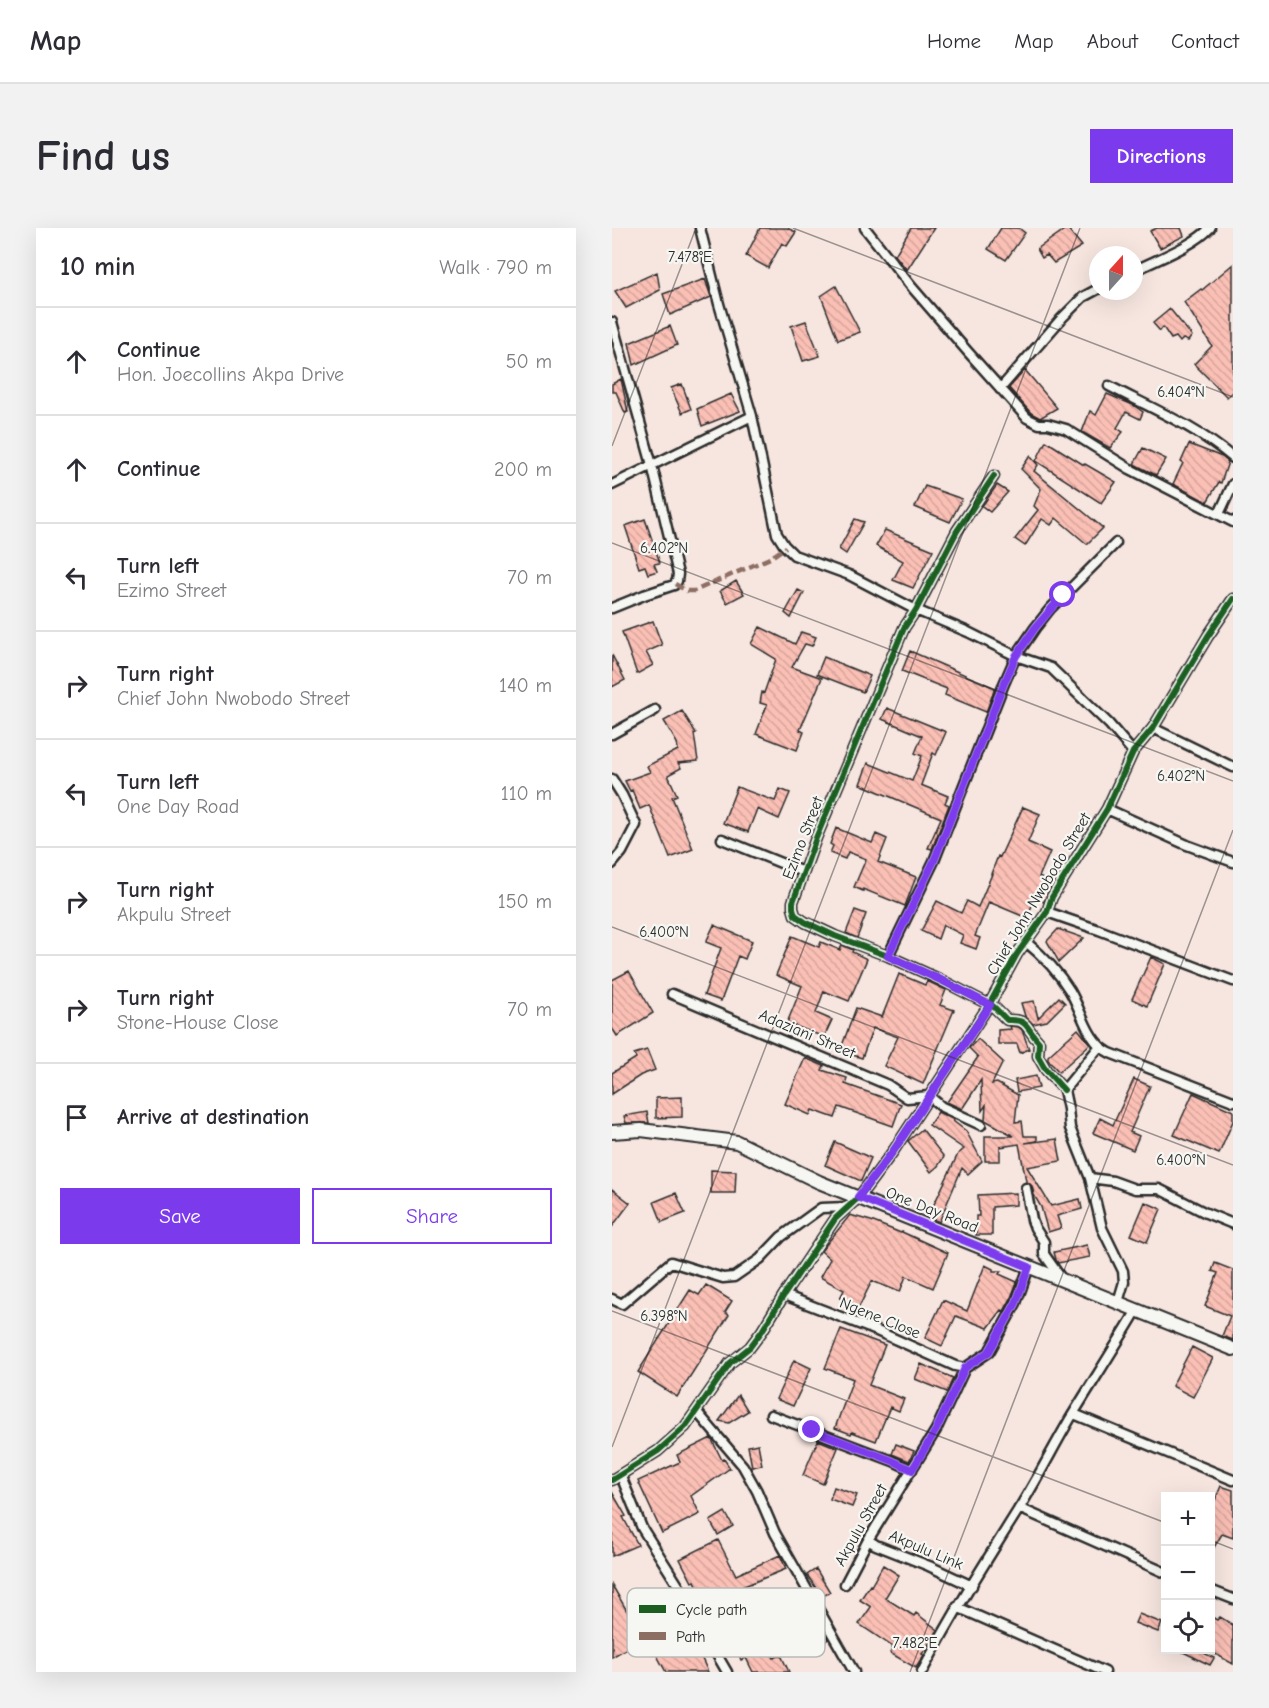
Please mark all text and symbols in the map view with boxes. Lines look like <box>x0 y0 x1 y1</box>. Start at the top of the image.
text: Map <box>30 25 81 57</box>
text: Home <box>927 29 981 53</box>
text: Map <box>1014 29 1054 53</box>
text: About <box>1087 29 1138 53</box>
text: Contact <box>1171 29 1239 53</box>
button: Directions <box>1090 129 1233 183</box>
text: Find us <box>36 132 170 181</box>
north arrow <box>1089 246 1143 300</box>
text: 7.478°E <box>668 248 712 266</box>
text: 10 min <box>60 252 135 282</box>
text: Walk · 790 m <box>439 256 552 279</box>
text: Continue <box>117 337 200 363</box>
icon: ahead <box>60 345 93 378</box>
text: 50 m <box>506 350 552 373</box>
text: Hon. Joecollins Akpa Drive <box>117 363 344 386</box>
text: 6.404°N <box>1157 383 1205 401</box>
icon: ahead <box>60 453 93 486</box>
text: Continue <box>117 456 200 482</box>
text: 200 m <box>494 458 552 481</box>
text: 6.402°N <box>640 539 688 557</box>
text: Turn left <box>117 553 199 579</box>
icon: left <box>60 561 93 594</box>
text: 70 m <box>507 566 552 589</box>
text: Ezimo Street <box>117 579 226 602</box>
route start <box>1049 581 1075 607</box>
text: Turn right <box>117 661 214 687</box>
icon: right <box>60 669 93 702</box>
text: 140 m <box>499 674 552 697</box>
text: Chief John Nwobodo Street <box>117 687 350 710</box>
text: 6.402°N <box>1157 767 1205 785</box>
text: Turn left <box>117 769 199 795</box>
icon: left <box>60 777 93 810</box>
text: 110 m <box>501 782 552 805</box>
street label: Ezimo Street <box>779 794 827 882</box>
text: One Day Road <box>117 795 239 818</box>
street label: Chief John Nwobodo Street <box>983 809 1095 978</box>
text: Turn right <box>117 877 214 903</box>
icon: right <box>60 885 93 918</box>
text: 150 m <box>498 890 552 913</box>
text: Akpulu Street <box>117 903 231 926</box>
text: 6.400°N <box>639 923 689 941</box>
text: Turn right <box>117 985 214 1011</box>
icon: right <box>60 993 93 1026</box>
text: 70 m <box>507 998 552 1021</box>
street label: Adaziani Street <box>756 1006 858 1063</box>
text: Stone-House Close <box>117 1011 278 1034</box>
icon: arrive <box>60 1101 93 1134</box>
text: Arrive at destination <box>117 1104 309 1130</box>
text: 6.400°N <box>1156 1151 1206 1169</box>
street label: One Day Road <box>883 1183 981 1237</box>
button: Save <box>60 1188 300 1244</box>
button: Share <box>312 1188 552 1244</box>
street label: Ngene Close <box>837 1294 923 1342</box>
text: 6.398°N <box>640 1307 688 1325</box>
route end <box>798 1416 824 1442</box>
street label: Akpulu Street <box>831 1481 891 1569</box>
map controls <box>1161 1492 1215 1654</box>
button: + <box>1161 1492 1215 1546</box>
street label: Akpulu Link <box>886 1526 966 1574</box>
button: − <box>1161 1546 1215 1600</box>
legend <box>627 1588 825 1657</box>
button: locate <box>1161 1600 1215 1654</box>
text: Cycle path <box>676 1601 747 1619</box>
text: Path <box>676 1628 706 1646</box>
text: 7.482°E <box>893 1634 937 1652</box>

